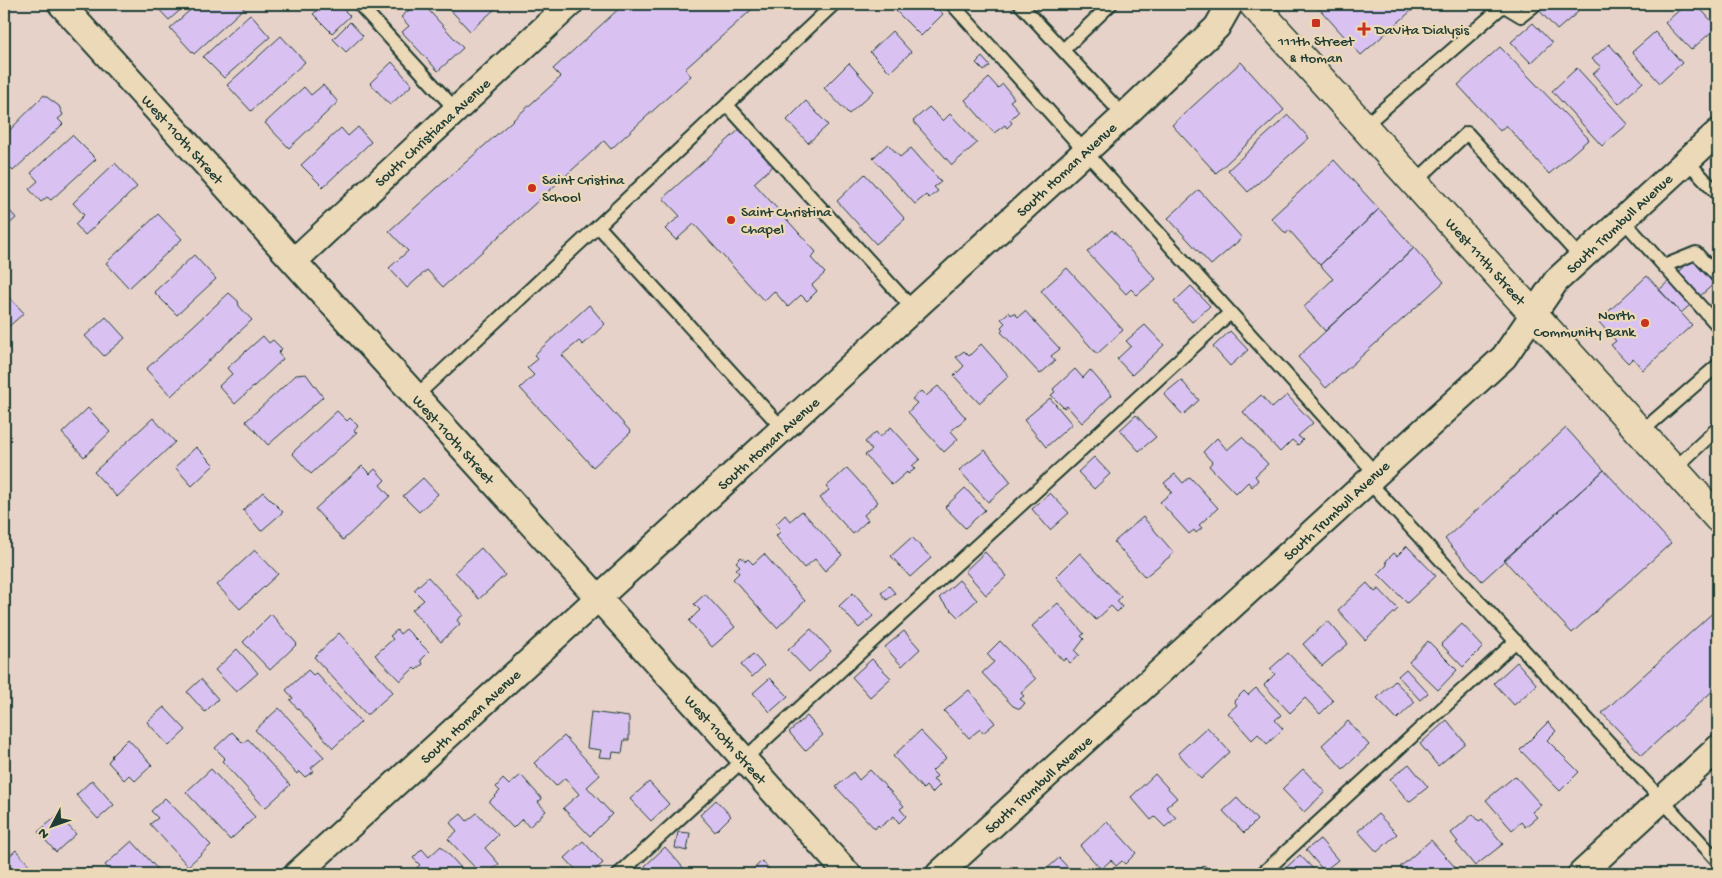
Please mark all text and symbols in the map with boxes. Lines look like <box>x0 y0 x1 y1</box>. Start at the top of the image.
marker: 111th Street & Homan <box>1310 17 1322 29</box>
marker: DaVita Dialysis <box>1357 22 1371 36</box>
place label: DaVita Dialysis <box>1374 22 1470 40</box>
place label: 111th Street & Homan <box>1277 33 1356 68</box>
street label: South Christiana Avenue <box>372 75 495 192</box>
street label: West 110th Street <box>137 92 228 190</box>
street label: South Homan Avenue <box>1013 119 1121 222</box>
street label: South Trumbull Avenue <box>1564 170 1677 278</box>
place label: Saint Cristina School <box>542 172 625 207</box>
marker: Saint Cristina School <box>526 182 538 194</box>
place label: Saint Christina Chapel <box>741 204 832 239</box>
marker: Saint Christina Chapel <box>725 214 737 226</box>
street label: West 111th Street <box>1440 215 1530 311</box>
place label: North Community Bank <box>1534 307 1636 342</box>
marker: North Community Bank <box>1639 317 1651 329</box>
street label: West 110th Street <box>408 392 499 490</box>
street label: South Homan Avenue <box>715 394 824 495</box>
street label: South Trumbull Avenue <box>1281 457 1394 565</box>
street label: South Homan Avenue <box>417 666 525 769</box>
street label: West 110th Street <box>680 692 771 790</box>
street label: South Trumbull Avenue <box>982 732 1097 839</box>
north arrow <box>28 800 78 850</box>
text: N <box>35 824 53 842</box>

